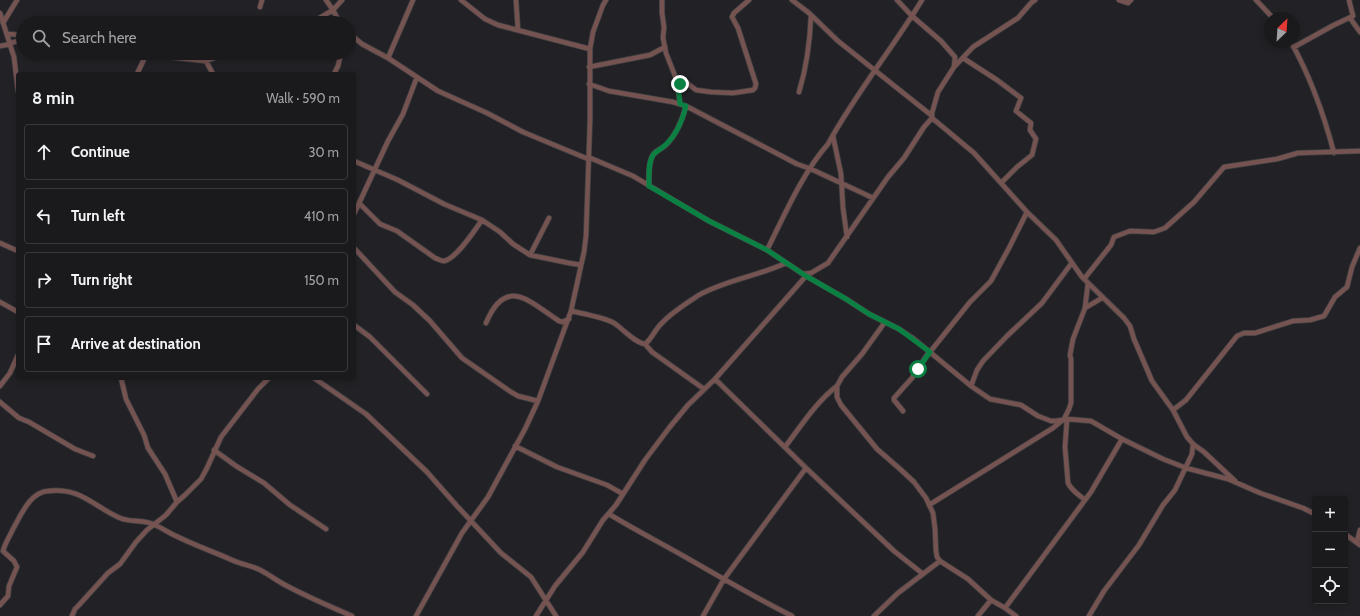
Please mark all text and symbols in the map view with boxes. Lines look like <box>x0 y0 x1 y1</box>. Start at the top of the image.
north arrow <box>1264 12 1300 48</box>
search box <box>16 16 356 60</box>
icon: search <box>30 27 52 49</box>
text: Search here <box>62 29 137 47</box>
route end <box>671 75 689 93</box>
text: 8 min <box>32 88 74 108</box>
text: Walk · 590 m <box>266 90 340 106</box>
icon: ahead <box>33 141 55 163</box>
text: Continue <box>71 143 130 161</box>
text: 30 m <box>309 144 339 160</box>
icon: left <box>33 205 55 227</box>
text: Turn left <box>71 207 125 225</box>
text: 410 m <box>304 208 339 224</box>
icon: right <box>33 269 55 291</box>
text: Turn right <box>71 271 132 289</box>
text: 150 m <box>304 272 339 288</box>
icon: arrive <box>33 333 55 355</box>
text: Arrive at destination <box>71 335 201 353</box>
route start <box>909 360 927 378</box>
map controls <box>1312 496 1348 604</box>
button: + <box>1312 496 1348 532</box>
button: − <box>1312 532 1348 568</box>
button: locate <box>1312 568 1348 604</box>

